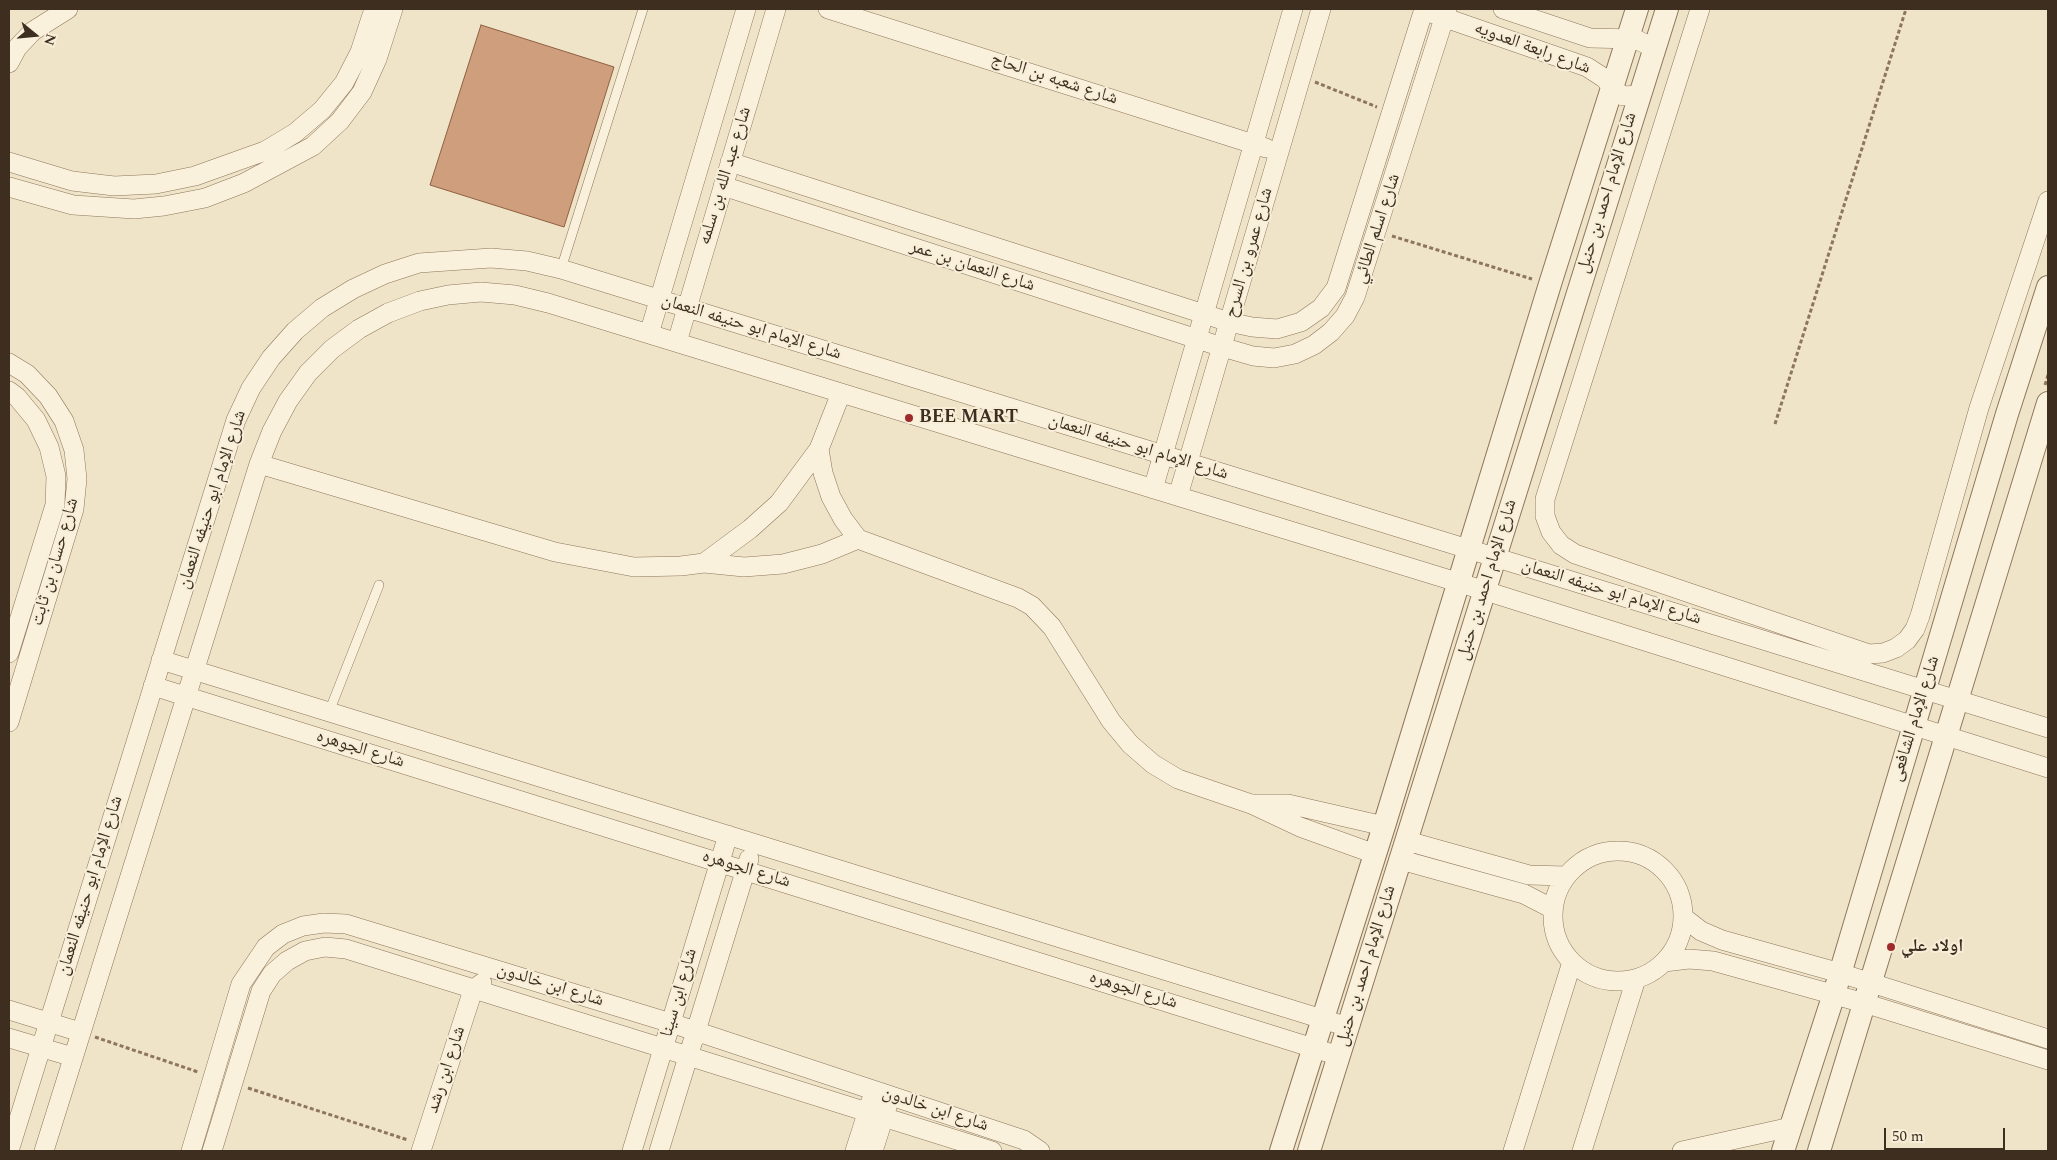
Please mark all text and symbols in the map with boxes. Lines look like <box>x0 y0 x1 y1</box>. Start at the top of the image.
north arrow <box>10 10 60 60</box>
street label: شارع رابعة العدويه <box>1471 18 1593 80</box>
text: N <box>38 31 62 48</box>
street label: شارع شعبه بن الحاج <box>988 49 1120 111</box>
street label: شارع عبد الله بن سلمه <box>695 104 757 248</box>
street label: شارع الإمام احمد بن حنبل <box>1573 110 1643 276</box>
street label: شارع اسلم الطائي <box>1350 171 1406 287</box>
street label: شارع عمرو بن السرح <box>1221 186 1279 320</box>
street label: شارع النعمان بن عمر <box>907 237 1037 297</box>
street label: شارع الإمام ابو حنيفه النعمان <box>659 290 843 366</box>
place label: BEE MART <box>919 407 1018 429</box>
street label: شارع الإمام ابو حنيفه النعمان <box>174 408 252 592</box>
street label: شارع الإمام ابو حنيفه النعمان <box>1046 410 1230 486</box>
marker: BEE MART <box>903 412 915 424</box>
street label: شارع حسان بن ثابت <box>27 496 85 628</box>
street label: شارع الإمام احمد بن حنبل <box>1453 497 1523 663</box>
street label: شارع الإمام ابو حنيفه النعمان <box>1519 555 1703 631</box>
street label: شارع الإمام الشافعى <box>1887 654 1945 784</box>
street label: شارع الجوهره <box>313 726 407 774</box>
street label: شارع الإمام ابو حنيفه النعمان <box>53 794 129 978</box>
street label: شارع الجوهره <box>699 846 793 894</box>
street label: شارع الإمام احمد بن حنبل <box>1332 883 1402 1049</box>
place label: اولاد علي <box>1901 936 1963 958</box>
marker: اولاد علي <box>1885 941 1897 953</box>
street label: شارع ابن سينا <box>657 946 703 1040</box>
street label: شارع ابن خالدون <box>494 960 606 1012</box>
street label: شارع الجوهره <box>1086 967 1180 1015</box>
street label: شارع ابن رشد <box>423 1024 471 1116</box>
street label: شارع ابن خالدون <box>879 1083 991 1137</box>
scale bar <box>1887 1118 2008 1150</box>
text: 50 m <box>1892 1125 1924 1148</box>

